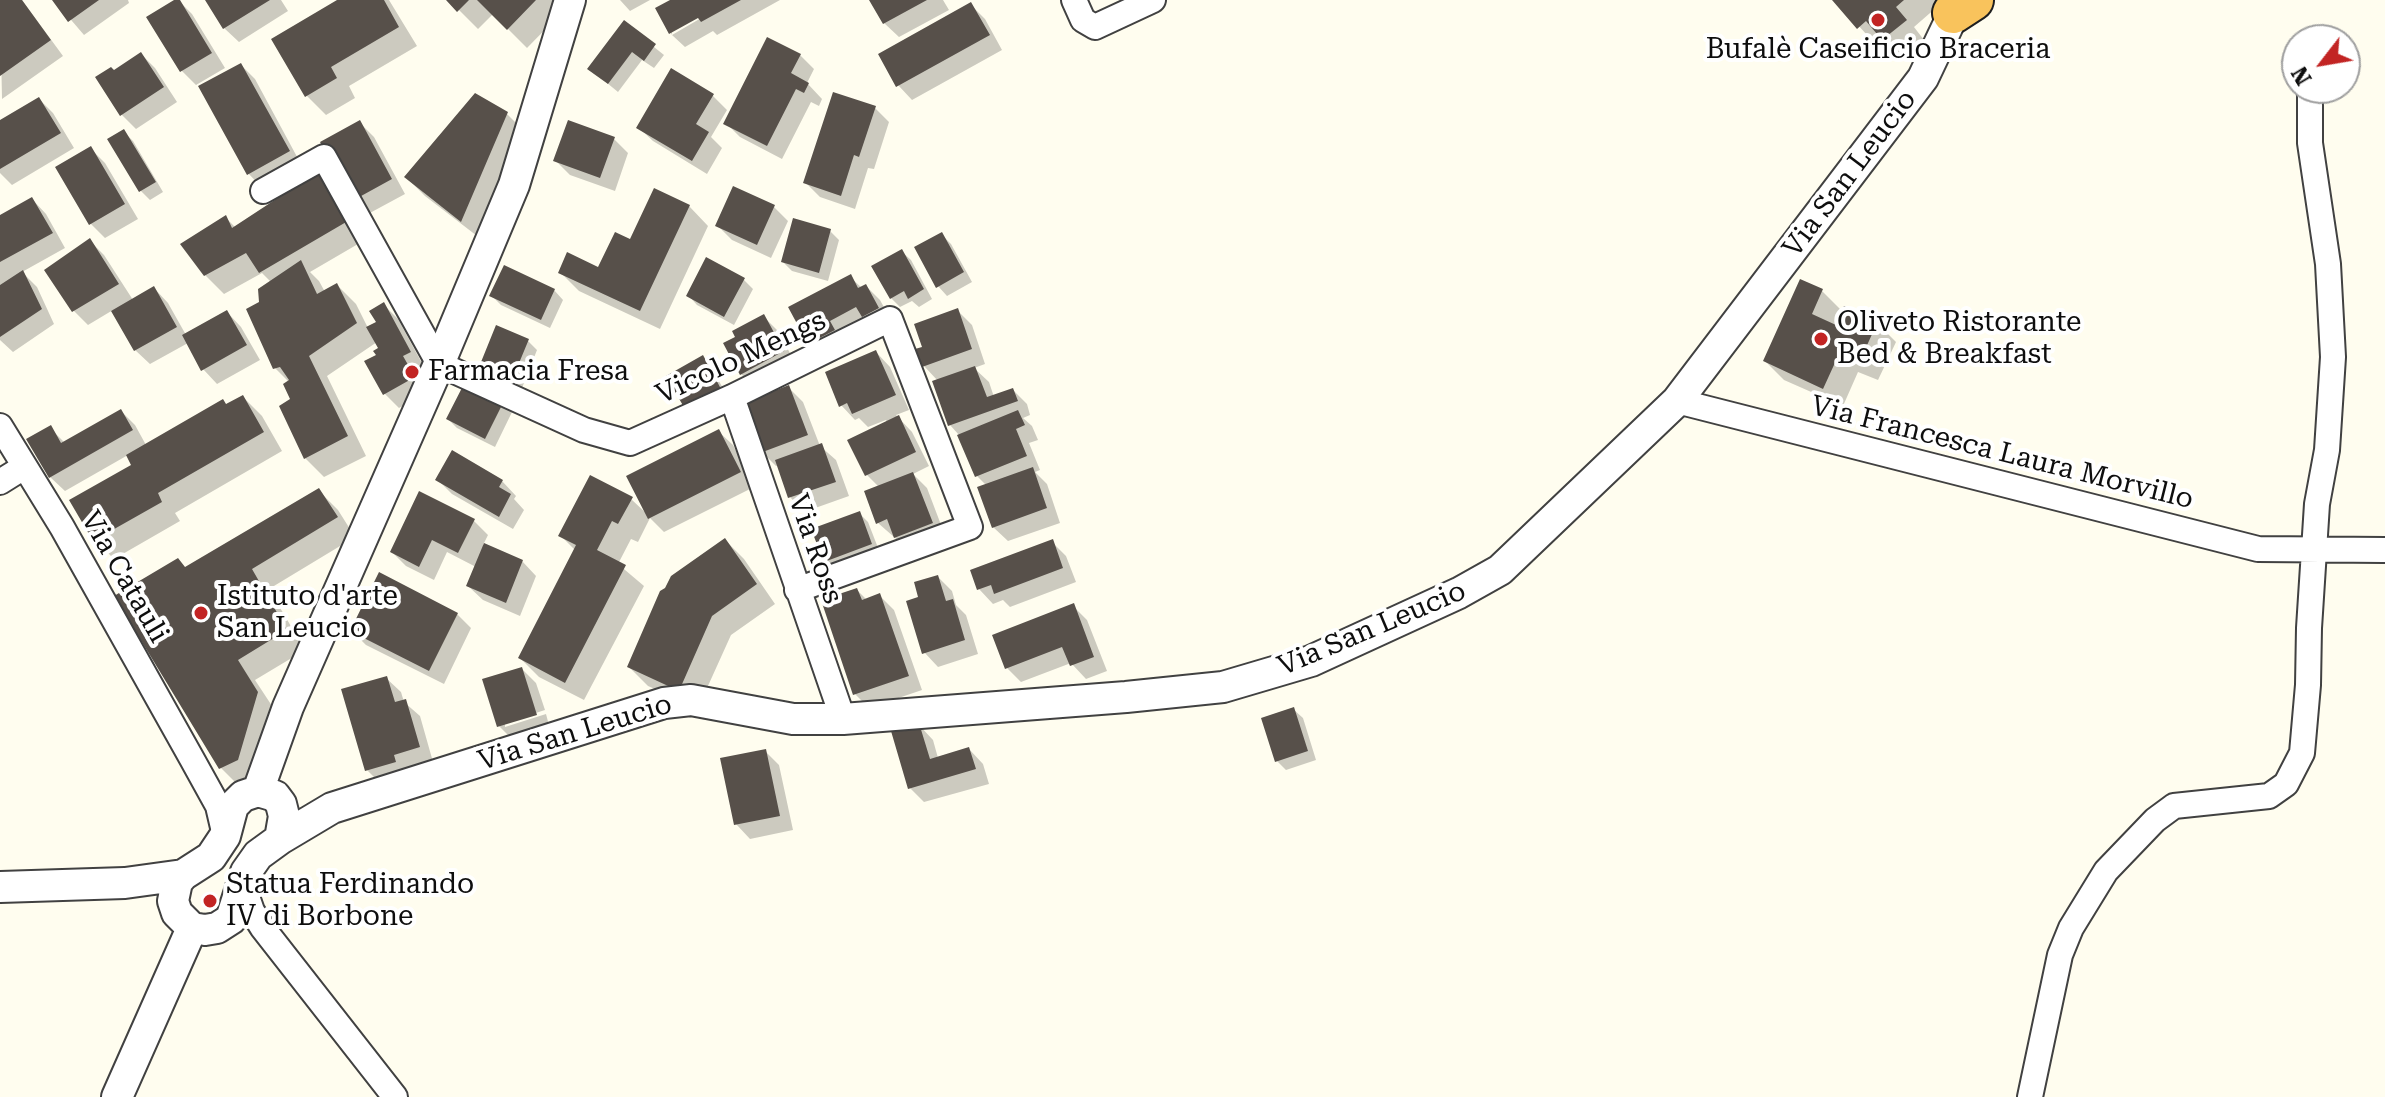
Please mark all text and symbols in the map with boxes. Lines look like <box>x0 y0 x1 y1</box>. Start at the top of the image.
marker: Bufalè Caseificio Braceria <box>1869 11 1887 29</box>
north arrow <box>2281 24 2361 104</box>
place label: Bufalè Caseificio Braceria <box>1706 33 2050 67</box>
text: N <box>2287 62 2317 89</box>
street label: Via San Leucio <box>1776 84 1924 264</box>
street label: Vicolo Mengs <box>651 304 831 412</box>
place label: Oliveto Ristorante Bed & Breakfast <box>1837 306 2081 372</box>
marker: Oliveto Ristorante Bed & Breakfast <box>1812 330 1830 348</box>
place label: Farmacia Fresa <box>428 355 629 389</box>
marker: Farmacia Fresa <box>403 363 421 381</box>
street label: Via Francesca Laura Morvillo <box>1807 389 2197 517</box>
street label: Via Ross <box>781 490 849 608</box>
street label: Via Catauli <box>73 505 175 649</box>
street label: Via San Leucio <box>1273 574 1471 684</box>
place label: Istituto d'arte San Leucio <box>217 580 398 646</box>
marker: Istituto d'arte San Leucio <box>192 604 210 622</box>
street label: Via San Leucio <box>474 688 676 778</box>
place label: Statua Ferdinando IV di Borbone <box>226 868 474 934</box>
marker: Statua Ferdinando IV di Borbone <box>201 892 219 910</box>

